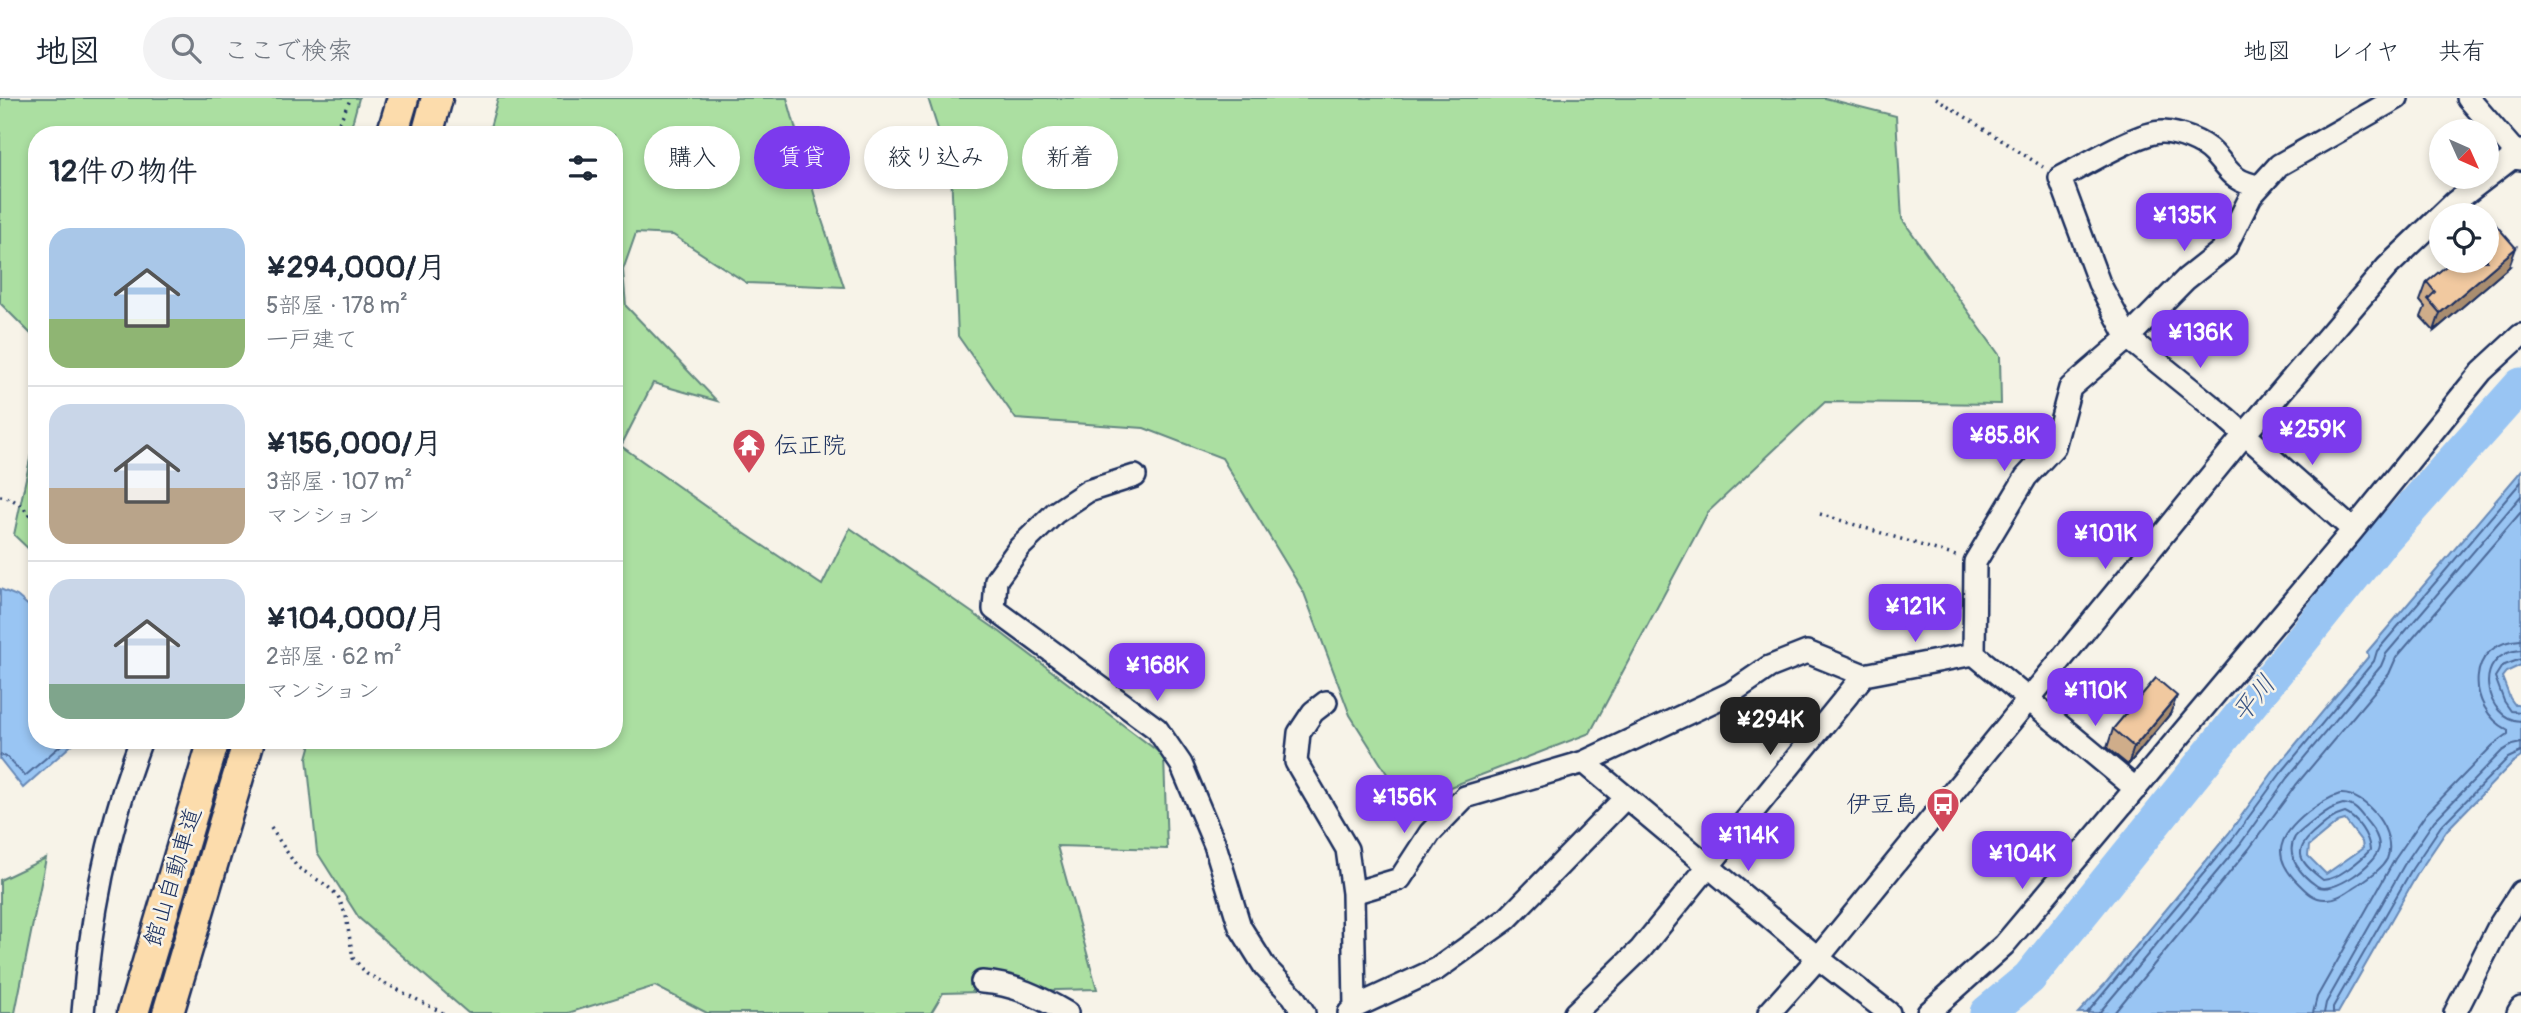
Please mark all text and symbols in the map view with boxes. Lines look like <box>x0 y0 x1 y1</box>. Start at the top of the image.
search box <box>143 17 633 80</box>
icon: search <box>167 29 205 67</box>
text: 地図 <box>35 31 101 72</box>
text: ここで検索 <box>223 35 353 67</box>
text: 地図 <box>2243 37 2291 66</box>
text: レイヤ <box>2329 37 2400 66</box>
text: 共有 <box>2438 37 2486 66</box>
north arrow <box>2429 119 2499 189</box>
map controls <box>2429 119 2499 273</box>
chip: 購入 <box>644 126 740 189</box>
chip: 賃貸 <box>754 126 850 189</box>
chip: 絞り込み <box>864 126 1008 189</box>
chip: 新着 <box>1022 126 1118 189</box>
icon: filters <box>564 149 602 187</box>
text: 12件の物件 <box>49 153 198 190</box>
pin: ¥135K <box>2135 194 2233 253</box>
text: ¥135K <box>2152 201 2216 230</box>
button: locate <box>2429 203 2499 273</box>
text: ¥294,000/月 <box>266 249 446 286</box>
icon: home <box>105 256 189 340</box>
text: 5部屋 · 178 m² <box>266 291 408 320</box>
pin: ¥136K <box>2151 310 2249 370</box>
text: ¥136K <box>2167 318 2233 347</box>
text: 一戸建て <box>266 325 358 354</box>
pin: ¥259K <box>2263 408 2361 467</box>
pin: ¥85.8K <box>1947 414 2061 473</box>
text: ¥259K <box>2279 415 2346 444</box>
text: ¥85.8K <box>1969 421 2039 450</box>
text: ¥156,000/月 <box>266 425 442 462</box>
temple icon: 伝正院 <box>730 426 768 475</box>
place label: 伝正院 <box>774 431 846 460</box>
icon: home <box>105 432 189 516</box>
text: 3部屋 · 107 m² <box>266 467 412 496</box>
text: マンション <box>266 501 380 530</box>
pin: ¥101K <box>2056 512 2154 571</box>
text: ¥101K <box>2073 519 2137 548</box>
pin: ¥121K <box>1866 584 1964 644</box>
text: ¥121K <box>1885 592 1945 621</box>
text: ¥104,000/月 <box>266 600 446 637</box>
icon: home <box>105 607 189 691</box>
text: 2部屋 · 62 m² <box>266 642 402 671</box>
pin: ¥168K <box>1108 644 1206 703</box>
text: ¥168K <box>1125 651 1189 680</box>
pin: ¥110K <box>2046 668 2144 728</box>
water label: 平川 <box>2225 669 2283 729</box>
text: マンション <box>266 676 380 705</box>
text: ¥110K <box>2063 676 2127 705</box>
pin: ¥294K <box>1721 698 1819 757</box>
text: ¥294K <box>1736 705 1804 734</box>
pin: ¥156K <box>1355 776 1453 835</box>
text: ¥156K <box>1372 783 1436 812</box>
bus stop icon: 伊豆島 <box>1924 785 1962 834</box>
place label: 伊豆島 <box>1846 790 1918 819</box>
street label: 館山自動車道 <box>138 804 208 950</box>
pin: ¥114K <box>1699 814 1797 873</box>
text: ¥114K <box>1717 821 1779 850</box>
pin: ¥104K <box>1973 832 2071 891</box>
text: ¥104K <box>1988 839 2056 868</box>

